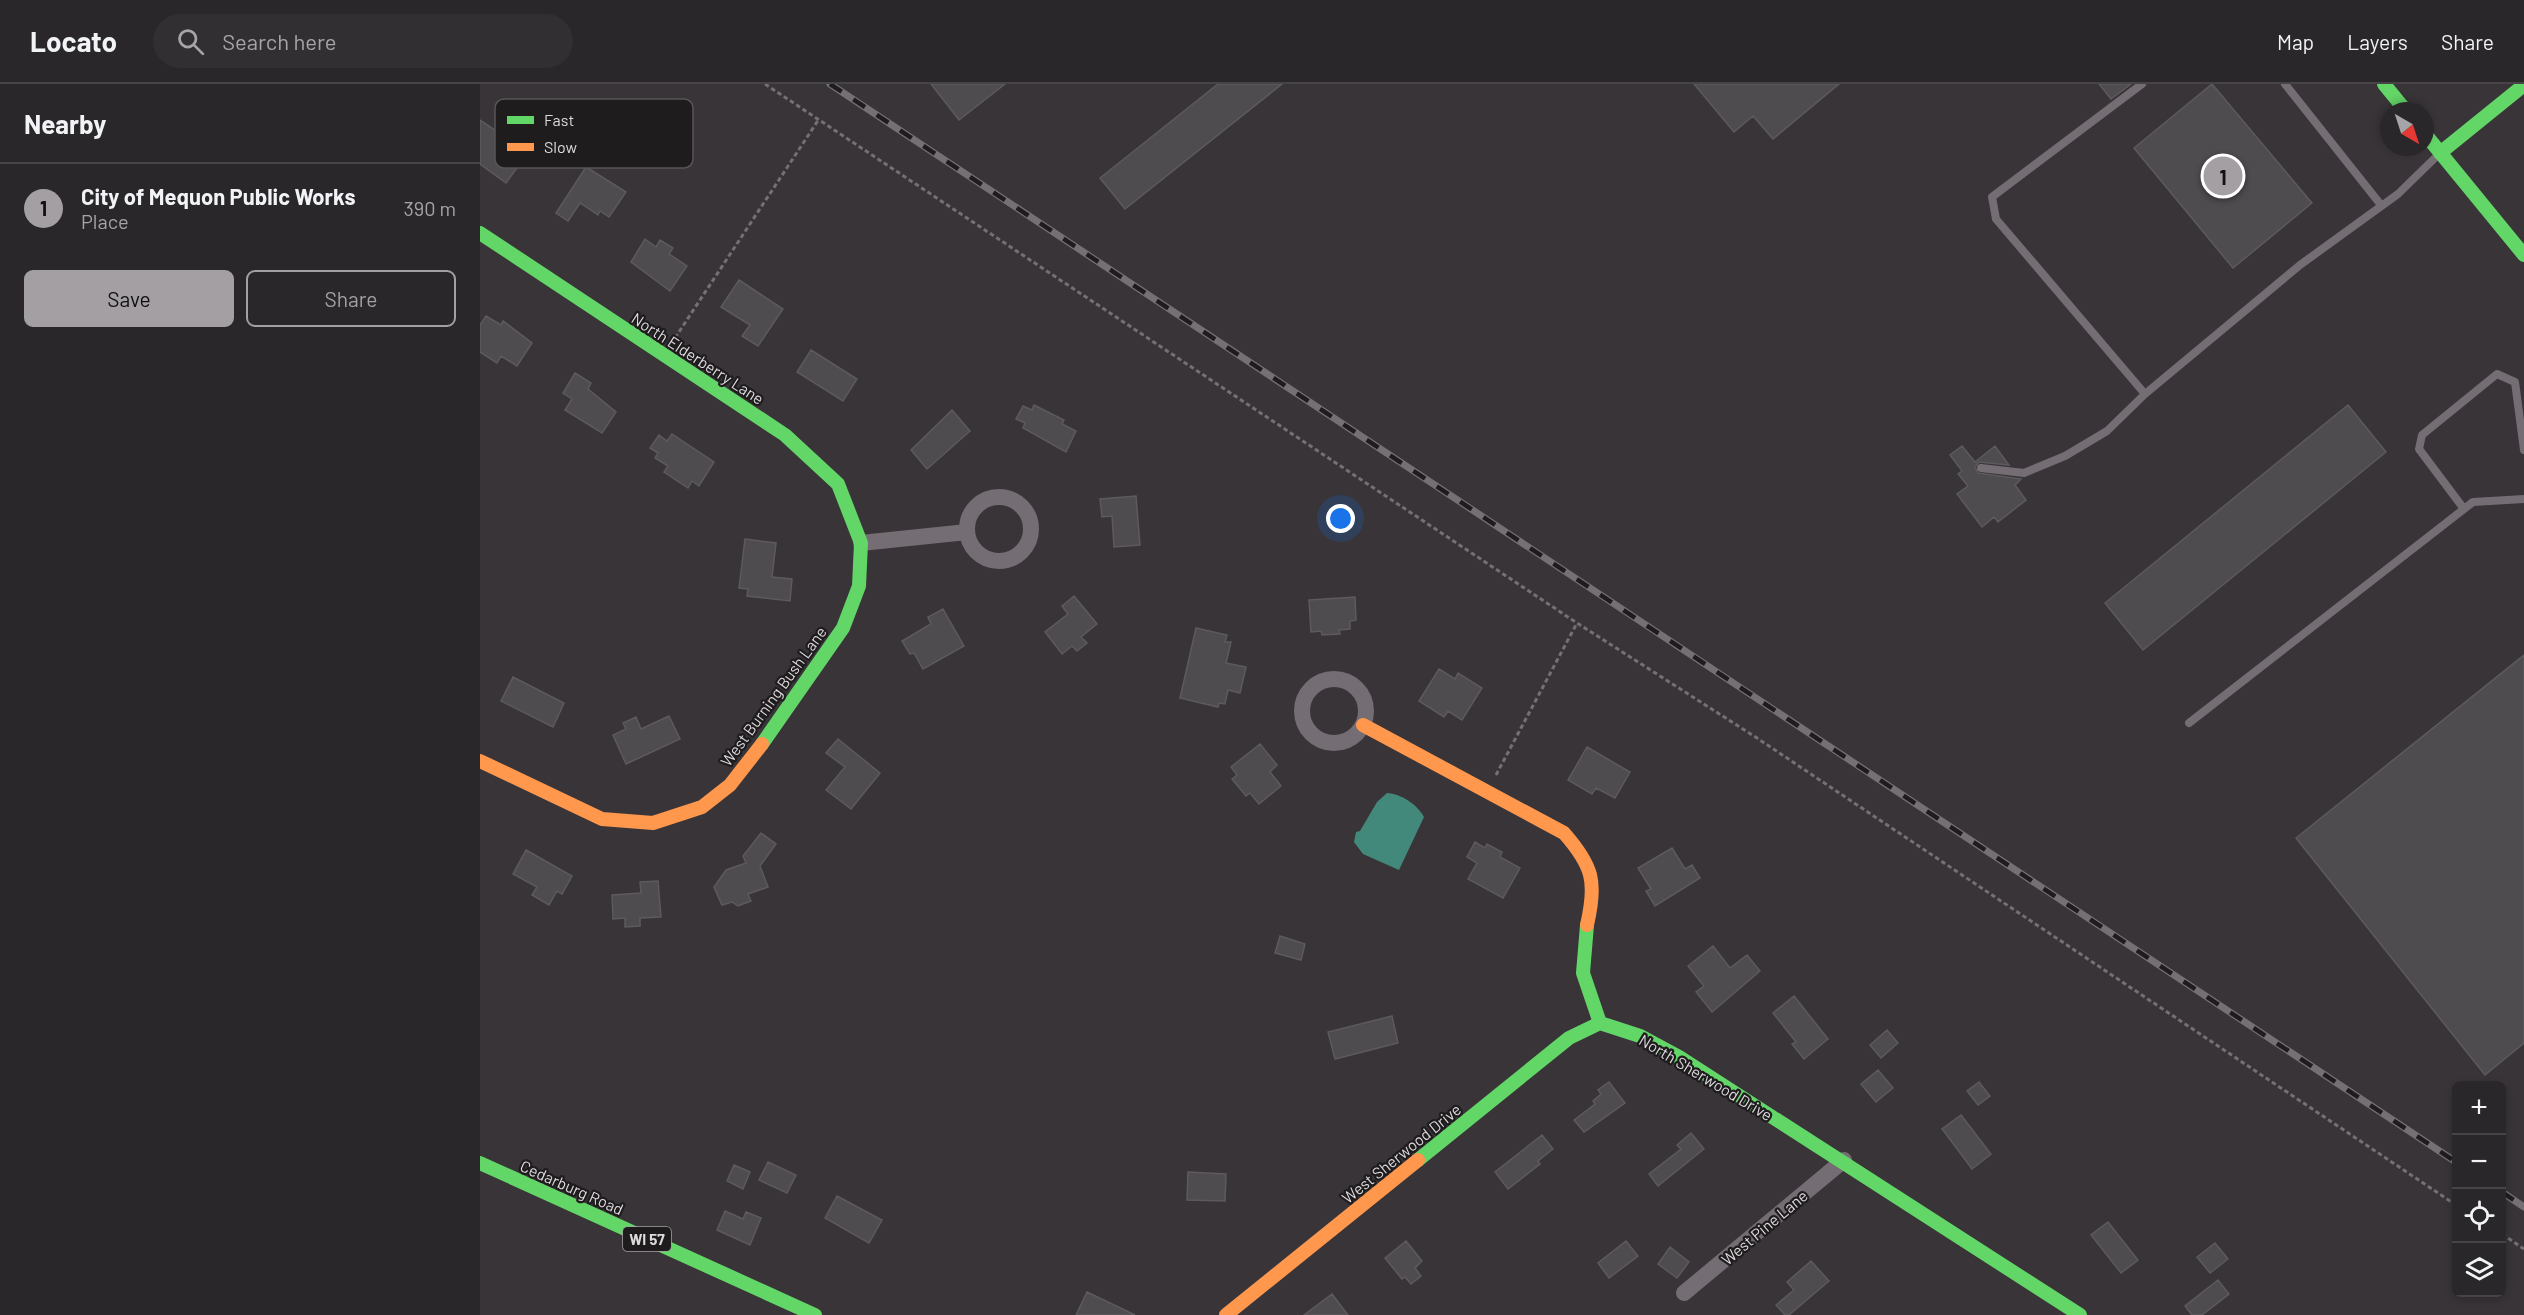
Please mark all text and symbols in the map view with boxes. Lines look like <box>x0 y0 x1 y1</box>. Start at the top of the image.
search box <box>153 14 573 68</box>
text: Locato <box>30 24 117 58</box>
icon: search <box>174 25 207 58</box>
text: Search here <box>222 28 337 54</box>
text: Map <box>2277 29 2314 54</box>
text: Layers <box>2347 29 2408 54</box>
text: Share <box>2441 29 2494 54</box>
legend <box>495 99 693 168</box>
north arrow <box>2380 102 2434 156</box>
text: Nearby <box>24 108 106 139</box>
text: Fast <box>544 110 574 129</box>
text: Slow <box>544 137 577 156</box>
pin: 1 <box>2204 154 2242 199</box>
text: City of Mequon Public Works <box>81 183 356 209</box>
text: 1 <box>40 196 47 220</box>
text: 390 m <box>403 196 456 220</box>
text: Place <box>81 209 129 233</box>
button: Save <box>24 270 234 327</box>
button: Share <box>246 270 456 327</box>
street label: North Elderberry Lane <box>628 308 768 408</box>
your location <box>1326 504 1355 533</box>
street label: West Burning Bush Lane <box>716 623 830 769</box>
street label: North Sherwood Drive <box>1636 1030 1776 1124</box>
map controls <box>2452 1081 2506 1297</box>
button: + <box>2452 1081 2506 1135</box>
street label: West Sherwood Drive <box>1338 1099 1464 1207</box>
button: − <box>2452 1135 2506 1189</box>
street label: Cedarburg Road <box>517 1156 627 1218</box>
street label: West Pine Lane <box>1717 1186 1811 1268</box>
button: locate <box>2452 1189 2506 1243</box>
road number: WI 57 <box>623 1227 671 1251</box>
button: layers <box>2452 1243 2506 1297</box>

